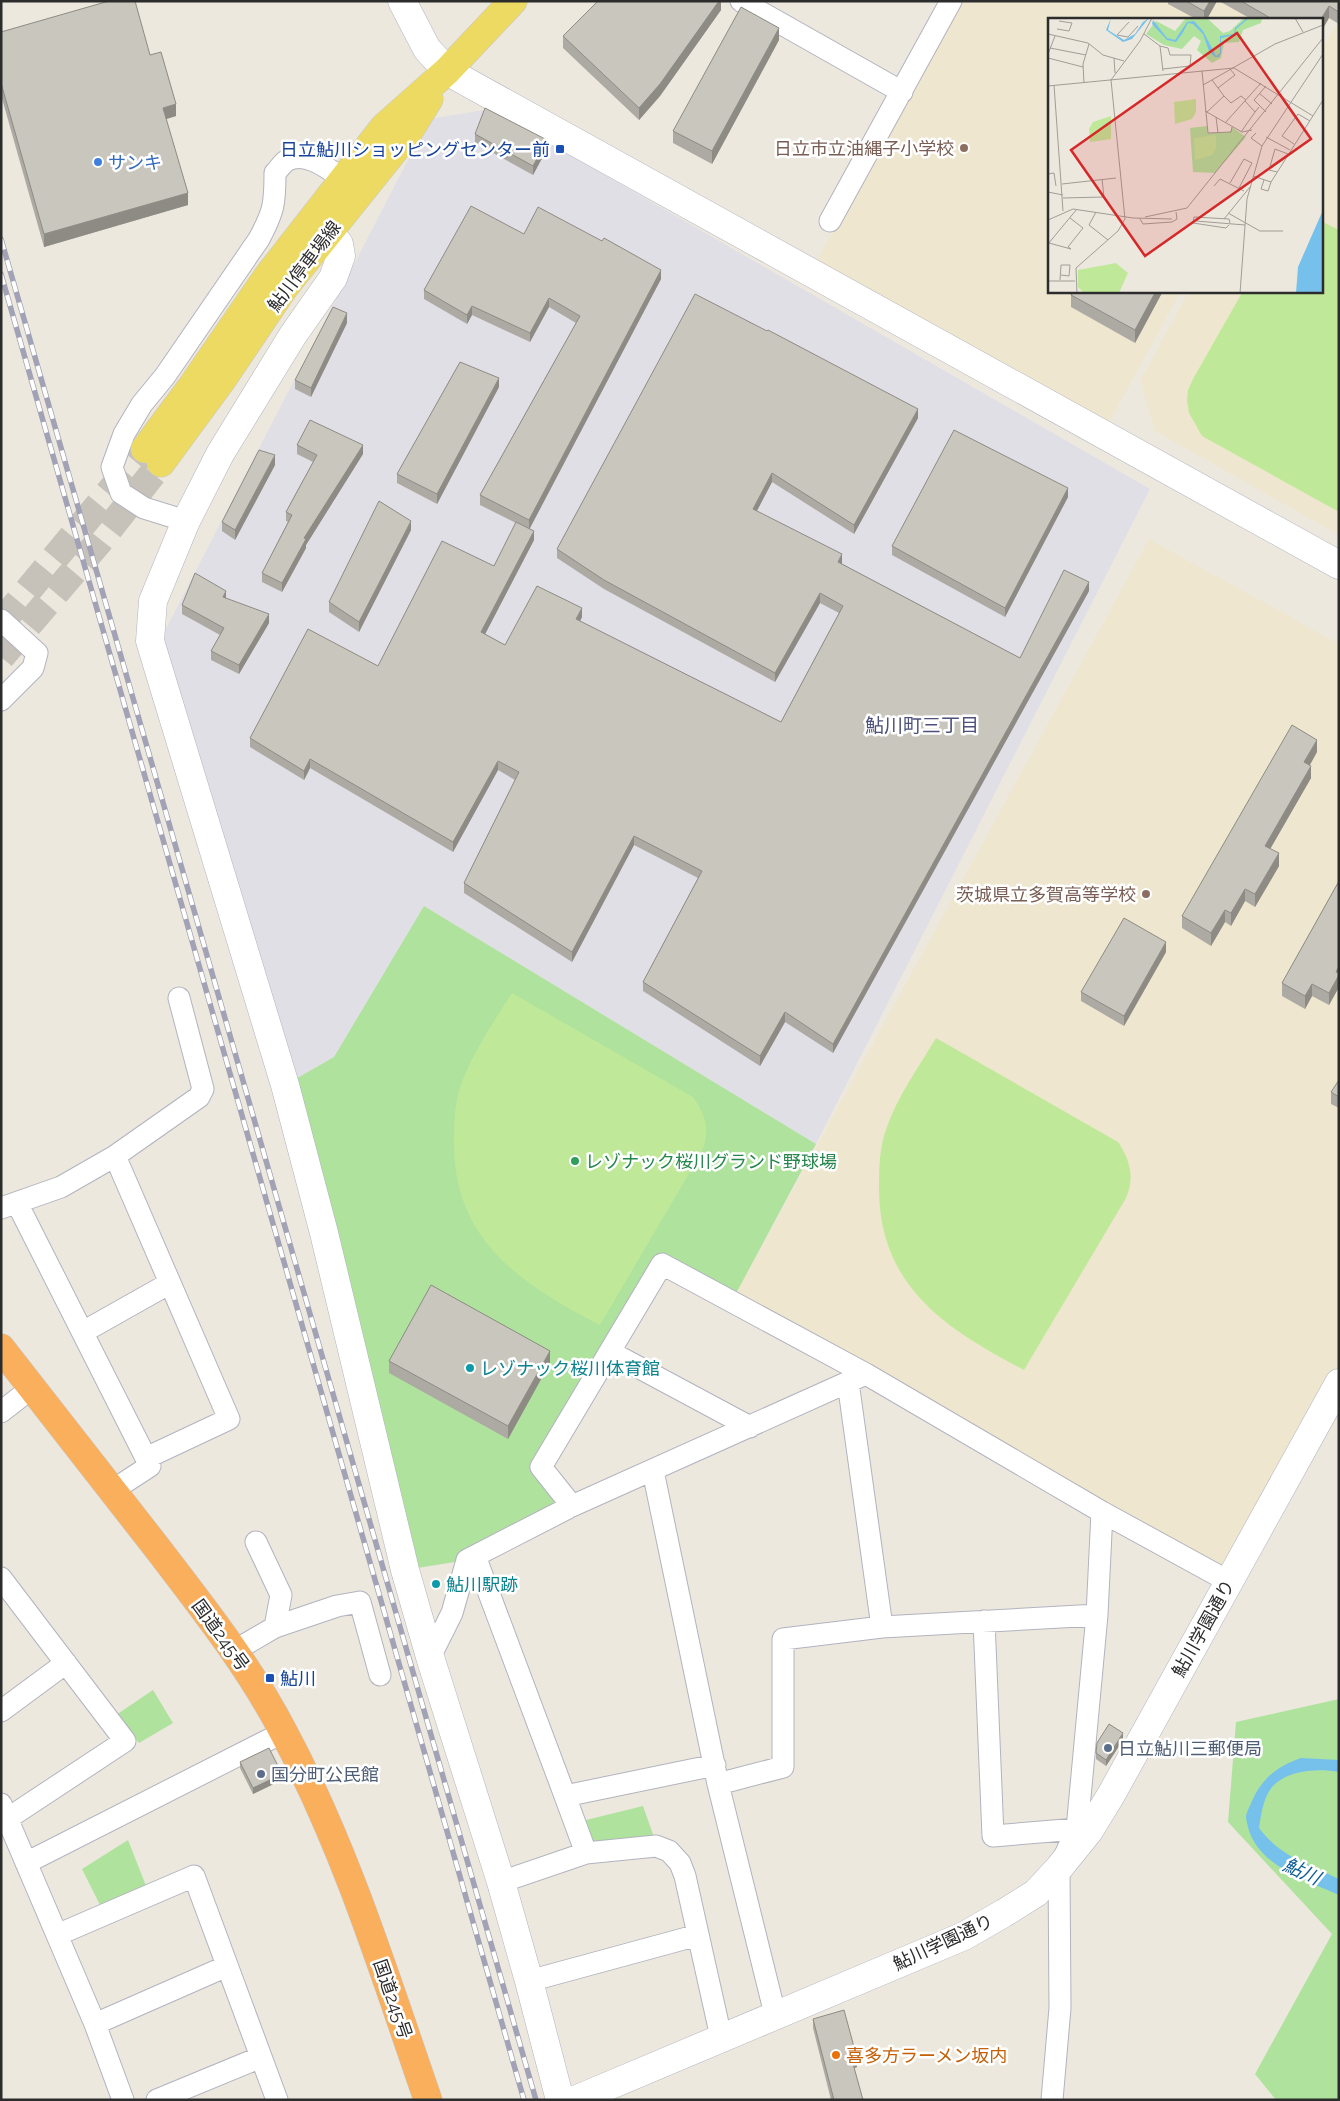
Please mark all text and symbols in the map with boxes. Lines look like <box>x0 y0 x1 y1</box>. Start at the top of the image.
inset map <box>1048 18 1322 292</box>
place label: 日立市立油縄子小学校 <box>774 138 954 159</box>
place label: 日立鮎川ショッピングセンター前 <box>280 139 550 160</box>
marker: 日立市立油縄子小学校 <box>958 142 970 154</box>
marker: 日立鮎川ショッピングセンター前 <box>554 143 566 155</box>
place label: サンキ <box>108 152 162 173</box>
marker: サンキ <box>92 156 104 168</box>
street label: 鮎川停車場線 <box>263 217 345 315</box>
district label: 鮎川町三丁目 <box>865 714 979 736</box>
place label: 茨城県立多賀高等学校 <box>956 884 1136 905</box>
marker: 茨城県立多賀高等学校 <box>1140 888 1152 900</box>
place label: レゾナック桜川グランド野球場 <box>585 1151 837 1172</box>
marker: レゾナック桜川グランド野球場 <box>569 1155 581 1167</box>
place label: レゾナック桜川体育館 <box>480 1358 660 1379</box>
marker: レゾナック桜川体育館 <box>464 1362 476 1374</box>
place label: 鮎川駅跡 <box>446 1574 518 1595</box>
street label: 鮎川学園通り <box>1168 1576 1238 1680</box>
marker: 鮎川駅跡 <box>430 1578 442 1590</box>
street label: 国道245号 <box>188 1595 254 1675</box>
place label: 鮎川 <box>280 1668 316 1689</box>
marker: 鮎川 <box>264 1672 276 1684</box>
place label: 日立鮎川三郵便局 <box>1118 1738 1262 1759</box>
marker: 日立鮎川三郵便局 <box>1102 1742 1114 1754</box>
place label: 国分町公民館 <box>271 1764 379 1785</box>
marker: 国分町公民館 <box>255 1768 267 1780</box>
water label: 鮎川 <box>1280 1853 1326 1890</box>
street label: 鮎川学園通り <box>890 1910 996 1974</box>
street label: 国道245号 <box>370 1956 416 2042</box>
place label: 喜多方ラーメン坂内 <box>846 2045 1007 2066</box>
marker: 喜多方ラーメン坂内 <box>830 2049 842 2061</box>

